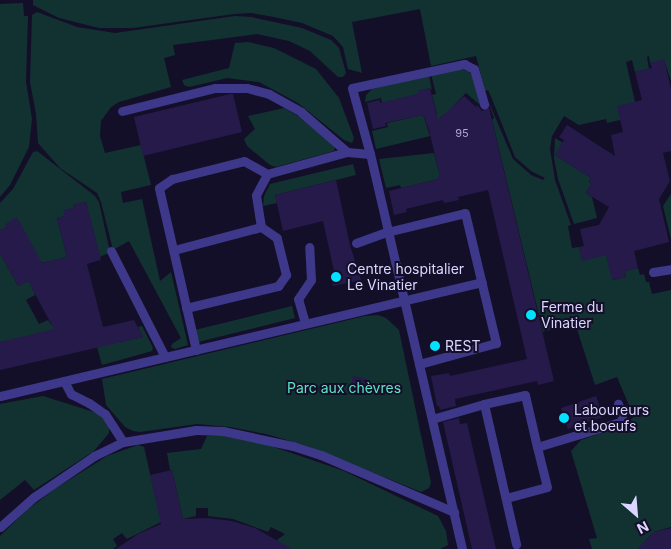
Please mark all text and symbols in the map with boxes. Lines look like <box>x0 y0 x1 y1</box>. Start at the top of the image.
house number: 95 <box>455 126 469 140</box>
place label: Centre hospitalier Le Vinatier <box>347 261 464 294</box>
marker: Centre hospitalier Le Vinatier <box>329 270 343 284</box>
place label: Ferme du Vinatier <box>541 299 604 332</box>
marker: Ferme du Vinatier <box>525 309 537 321</box>
place label: REST <box>445 338 480 354</box>
marker: REST <box>429 340 441 352</box>
park label: Parc aux chèvres <box>287 380 401 396</box>
place label: Laboureurs et boeufs <box>574 402 649 434</box>
marker: Laboureurs et boeufs <box>558 412 570 424</box>
north arrow <box>611 489 661 539</box>
text: N <box>634 518 652 538</box>

